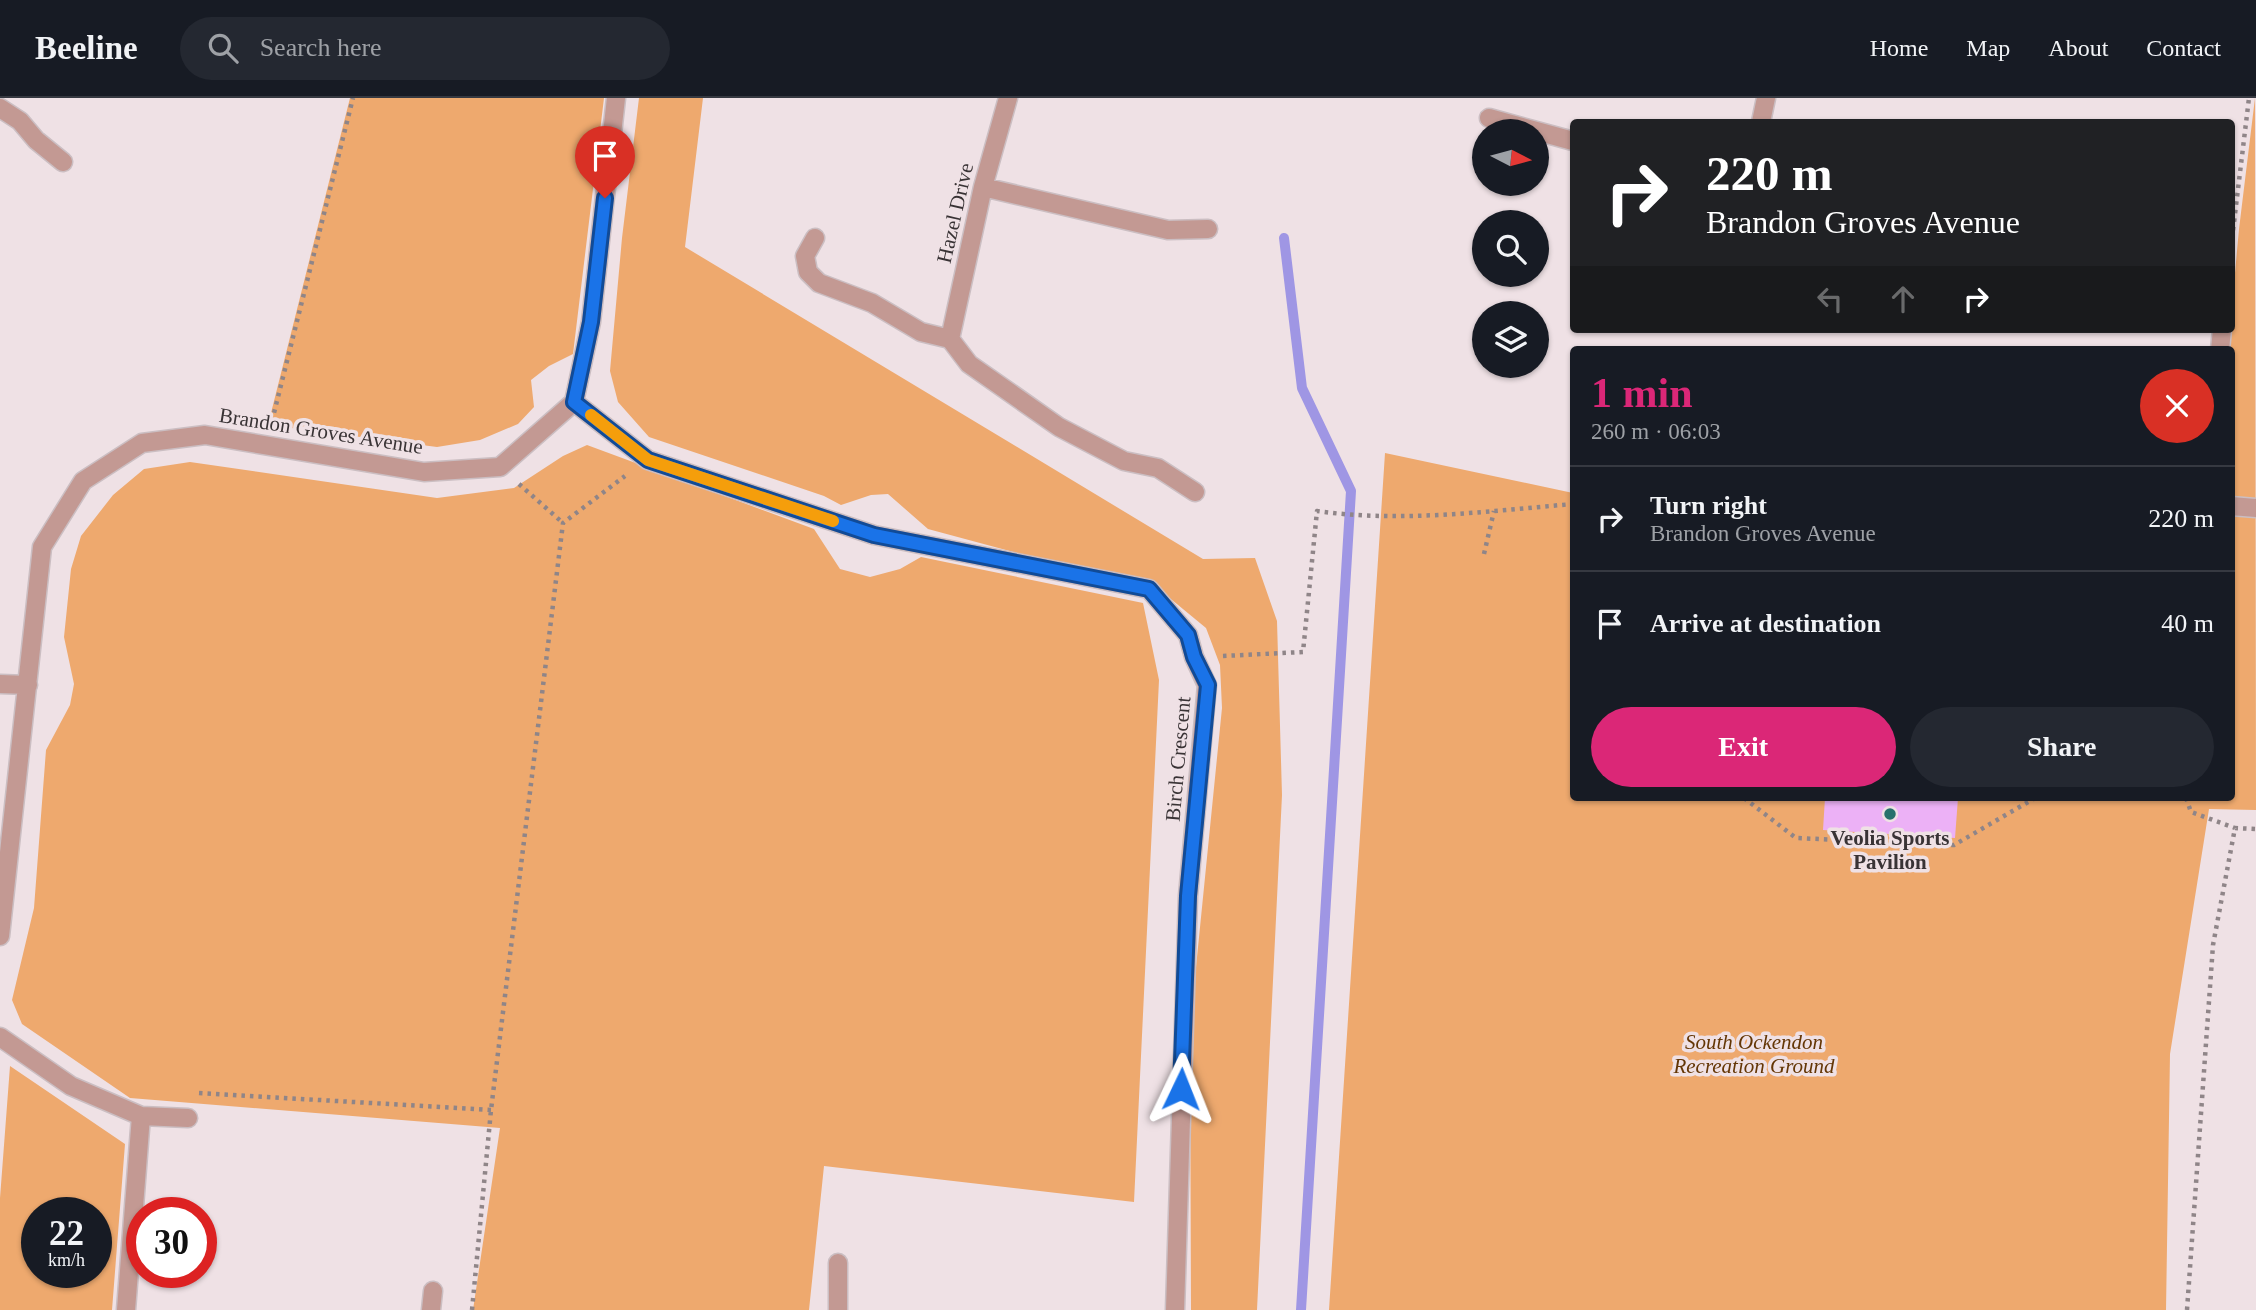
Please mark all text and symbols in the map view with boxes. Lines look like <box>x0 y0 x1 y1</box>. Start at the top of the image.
search box <box>180 17 670 80</box>
icon: search <box>204 29 242 67</box>
text: Beeline <box>35 30 138 66</box>
text: Search here <box>260 33 382 62</box>
text: Home <box>1870 35 1928 61</box>
text: Map <box>1966 35 2010 61</box>
text: About <box>2048 35 2108 61</box>
text: Contact <box>2146 35 2221 61</box>
north arrow <box>1472 119 1549 196</box>
map controls <box>1472 119 1549 378</box>
pin <box>575 126 635 198</box>
icon: arrive <box>586 137 624 175</box>
text: 220 m <box>1706 146 1833 201</box>
icon: right <box>1591 147 1682 238</box>
street label: Hazel Drive <box>932 161 978 265</box>
text: Brandon Groves Avenue <box>1706 204 2020 240</box>
button: search <box>1472 210 1549 287</box>
icon: left <box>1811 280 1849 318</box>
icon: ahead <box>1884 280 1922 318</box>
icon: right <box>1957 280 1995 318</box>
button: layers <box>1472 301 1549 378</box>
button: close <box>2140 369 2214 443</box>
text: 1 min <box>1591 370 1693 416</box>
street label: Brandon Groves Avenue <box>217 403 425 459</box>
text: 260 m · 06:03 <box>1591 419 1721 444</box>
text: Turn right <box>1650 491 1767 520</box>
icon: right <box>1591 500 1629 538</box>
text: 220 m <box>2148 504 2214 533</box>
text: Brandon Groves Avenue <box>1650 521 1876 546</box>
icon: arrive <box>1591 605 1629 643</box>
text: Arrive at destination <box>1650 609 1881 638</box>
text: 40 m <box>2161 609 2214 638</box>
street label: Birch Crescent <box>1161 695 1195 822</box>
button: Exit <box>1591 707 1896 787</box>
button: Share <box>1910 707 2214 787</box>
marker: Veolia Sports Pavilion <box>1882 806 1898 822</box>
place label: Veolia Sports Pavilion <box>1831 826 1949 874</box>
park label: South Ockendon Recreation Ground <box>1672 1030 1835 1078</box>
position arrow <box>1144 1052 1218 1126</box>
speed limit sign: 30 <box>126 1197 217 1288</box>
text: 22 <box>49 1214 84 1253</box>
text: km/h <box>48 1250 85 1270</box>

